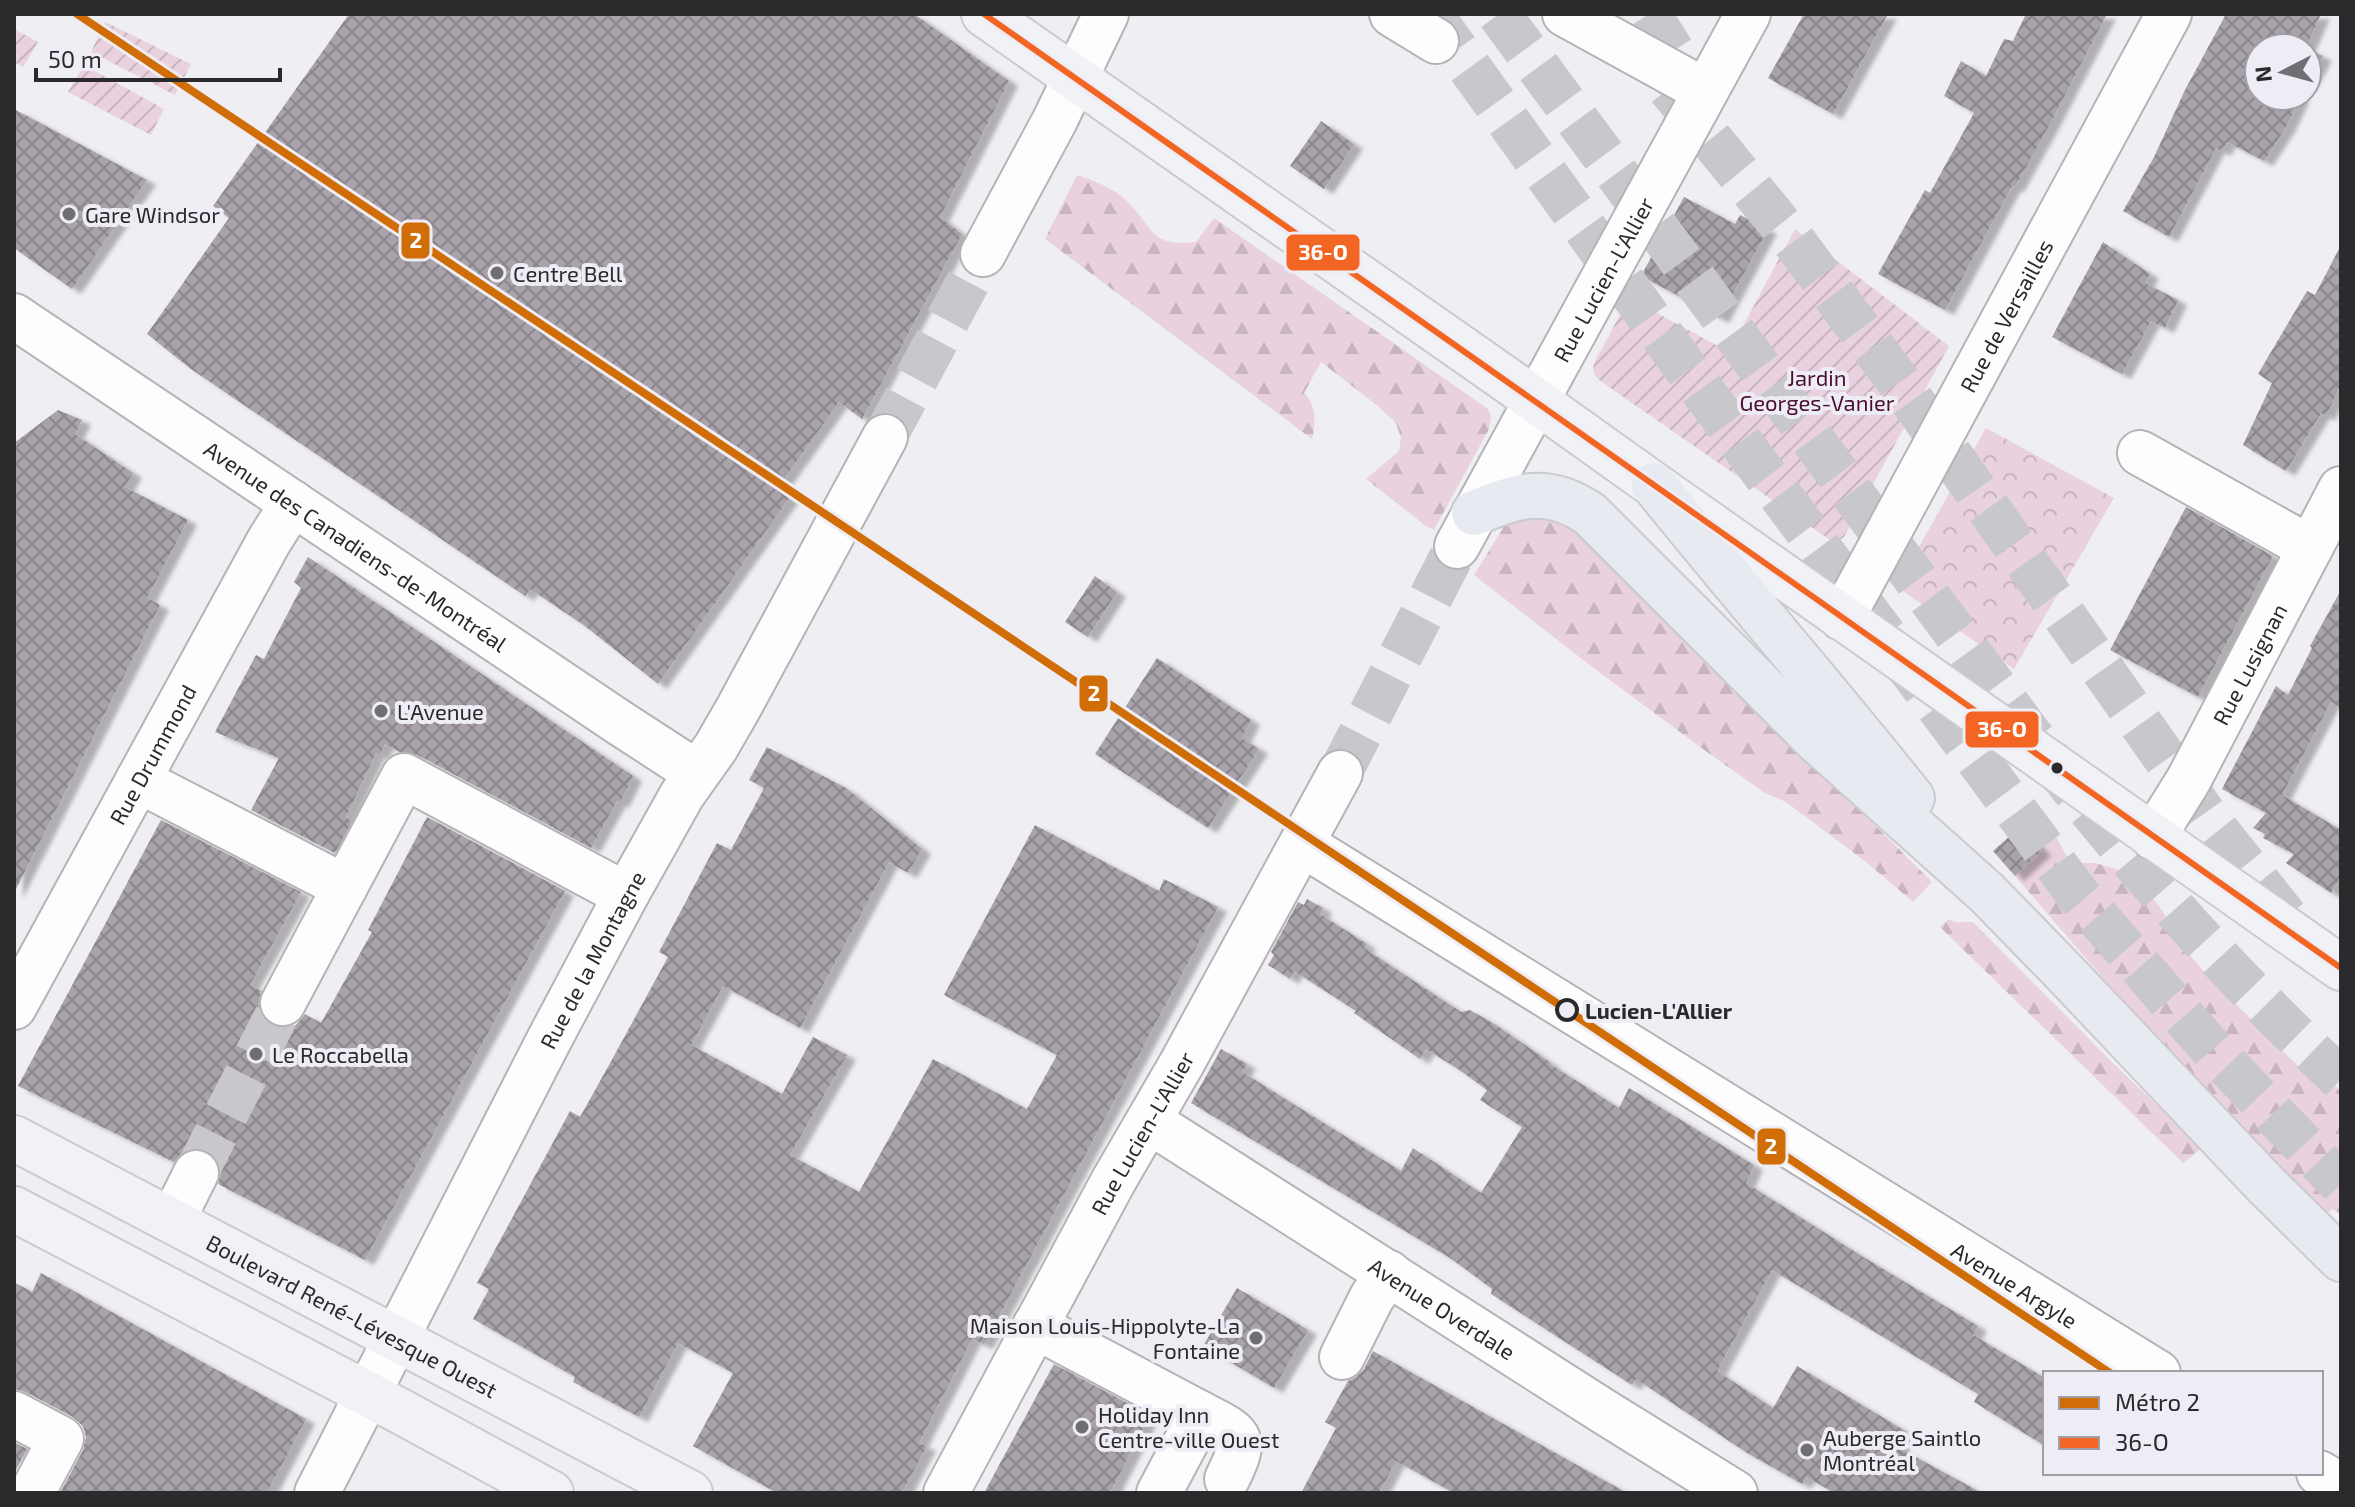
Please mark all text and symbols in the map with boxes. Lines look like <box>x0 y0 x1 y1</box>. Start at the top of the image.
scale bar <box>36 32 280 82</box>
north arrow <box>2243 32 2323 112</box>
text: 50 m <box>48 44 102 73</box>
text: N <box>2248 65 2276 83</box>
street label: Rue Lucien-L'Allier <box>1547 192 1658 366</box>
place label: Gare Windsor <box>85 201 220 227</box>
marker: Gare Windsor <box>60 205 78 223</box>
line badge: 2 <box>400 221 431 260</box>
text: 2 <box>410 226 422 252</box>
line badge: 36-O <box>1285 233 1361 272</box>
street label: Rue de Versailles <box>1954 235 2058 396</box>
text: 36-O <box>1298 238 1348 264</box>
place label: Centre Bell <box>513 260 623 286</box>
marker: Centre Bell <box>488 264 506 282</box>
park label: Jardin Georges-Vanier <box>1739 364 1895 415</box>
street label: Avenue des Canadiens-de-Montréal <box>200 435 513 657</box>
street label: Rue Lusignan <box>2207 599 2292 729</box>
line badge: 2 <box>1078 674 1109 713</box>
text: 2 <box>1088 679 1100 705</box>
street label: Rue Drummond <box>104 680 201 829</box>
place label: L'Avenue <box>397 698 484 724</box>
marker: L'Avenue <box>372 702 390 720</box>
line badge: 36-O <box>1964 710 2040 749</box>
text: 36-O <box>1977 715 2027 741</box>
unlabelled marker <box>2049 760 2065 776</box>
street label: Rue de la Montagne <box>534 866 650 1053</box>
place label: Lucien-L'Allier <box>1585 997 1733 1023</box>
marker: Lucien-L'Allier <box>1556 999 1578 1021</box>
place label: Le Roccabella <box>272 1041 409 1067</box>
marker: Le Roccabella <box>247 1045 265 1063</box>
street label: Rue Lucien-L'Allier <box>1085 1047 1199 1219</box>
line badge: 2 <box>1756 1127 1787 1166</box>
text: 2 <box>1765 1132 1777 1158</box>
street label: Boulevard René-Lévesque Ouest <box>202 1229 502 1403</box>
street label: Avenue Argyle <box>1947 1236 2082 1333</box>
street label: Avenue Overdale <box>1364 1252 1520 1365</box>
place label: Maison Louis-Hippolyte-La Fontaine <box>970 1312 1240 1363</box>
marker: Maison Louis-Hippolyte-La Fontaine <box>1247 1329 1265 1347</box>
legend <box>2043 1371 2323 1475</box>
text: Métro 2 <box>2115 1387 2200 1416</box>
place label: Holiday Inn Centre-ville Ouest <box>1098 1401 1279 1452</box>
marker: Holiday Inn Centre-ville Ouest <box>1073 1418 1091 1436</box>
place label: Auberge Saintlo Montréal <box>1823 1424 1981 1475</box>
text: 36-O <box>2115 1427 2169 1456</box>
marker: Auberge Saintlo Montréal <box>1798 1441 1816 1459</box>

